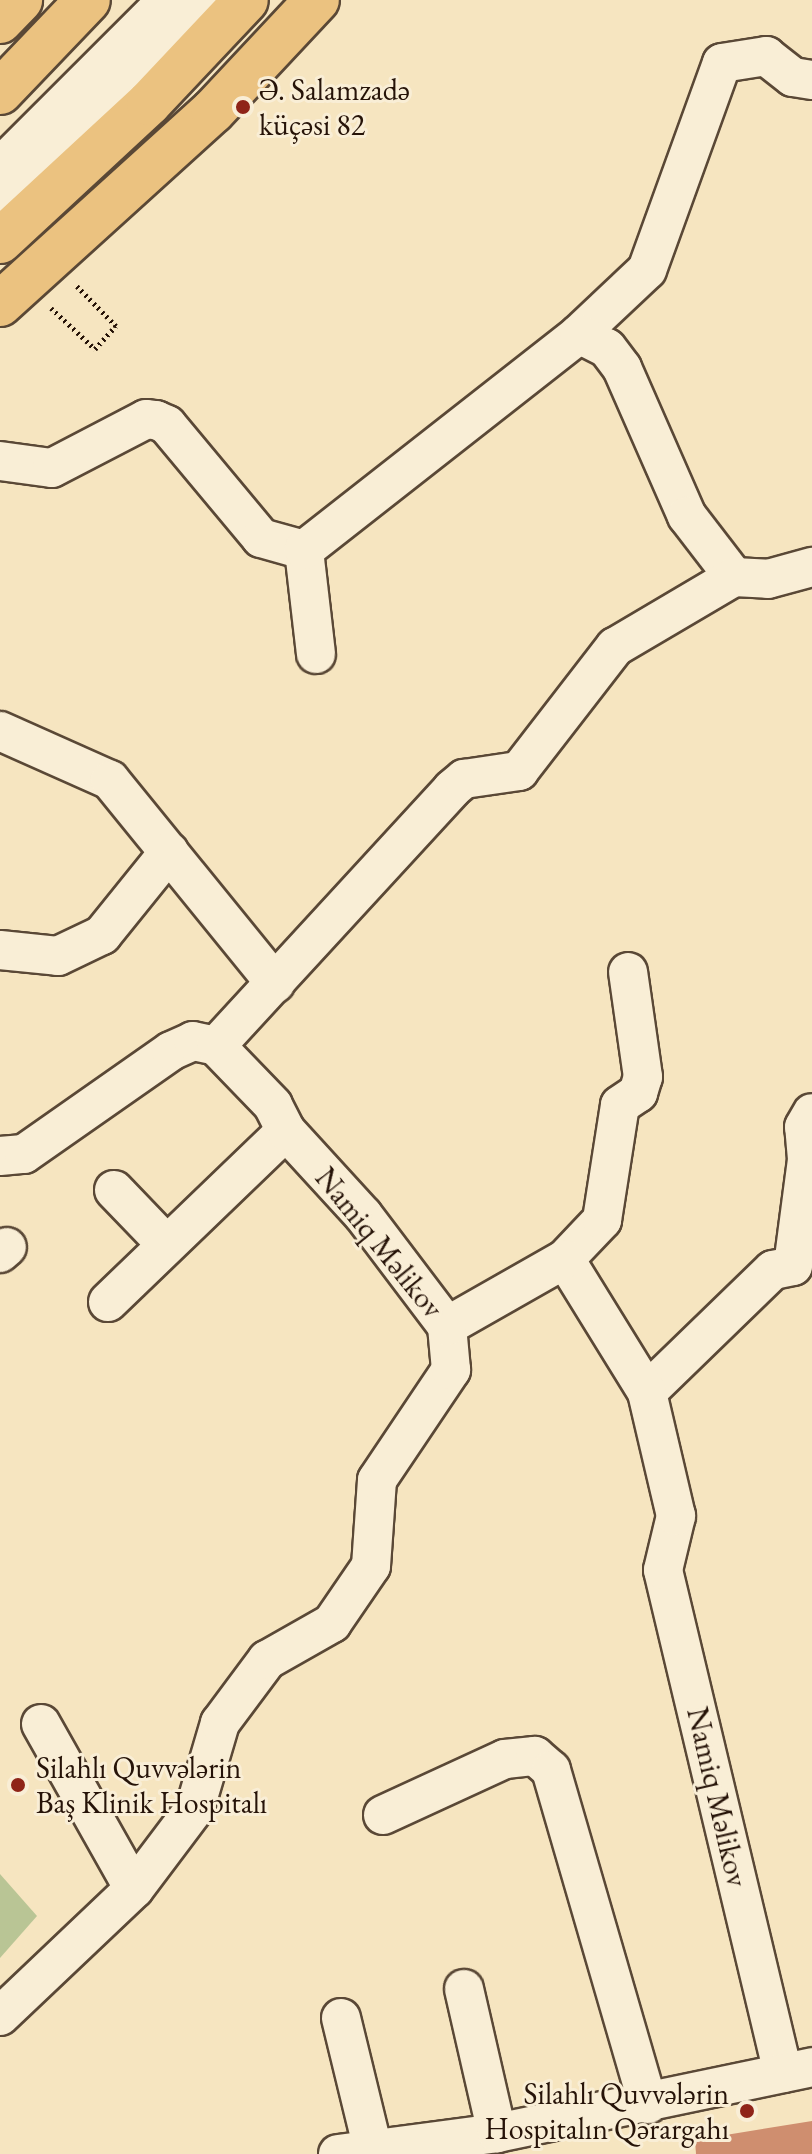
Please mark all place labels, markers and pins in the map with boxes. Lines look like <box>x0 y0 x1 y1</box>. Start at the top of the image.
place label: Ə. Salamzadə küçəsi 82 <box>259 72 410 142</box>
marker: Ə. Salamzadə küçəsi 82 <box>234 98 252 116</box>
place label: Silahlı Quvvələrin Baş Klinik Hospitalı <box>36 1750 267 1820</box>
marker: Silahlı Quvvələrin Baş Klinik Hospitalı <box>7 1774 29 1796</box>
place label: Silahlı Quvvələrin Hospitalın Qərargahı <box>485 2076 729 2146</box>
marker: Silahlı Quvvələrin Hospitalın Qərargahı <box>736 2100 758 2122</box>

